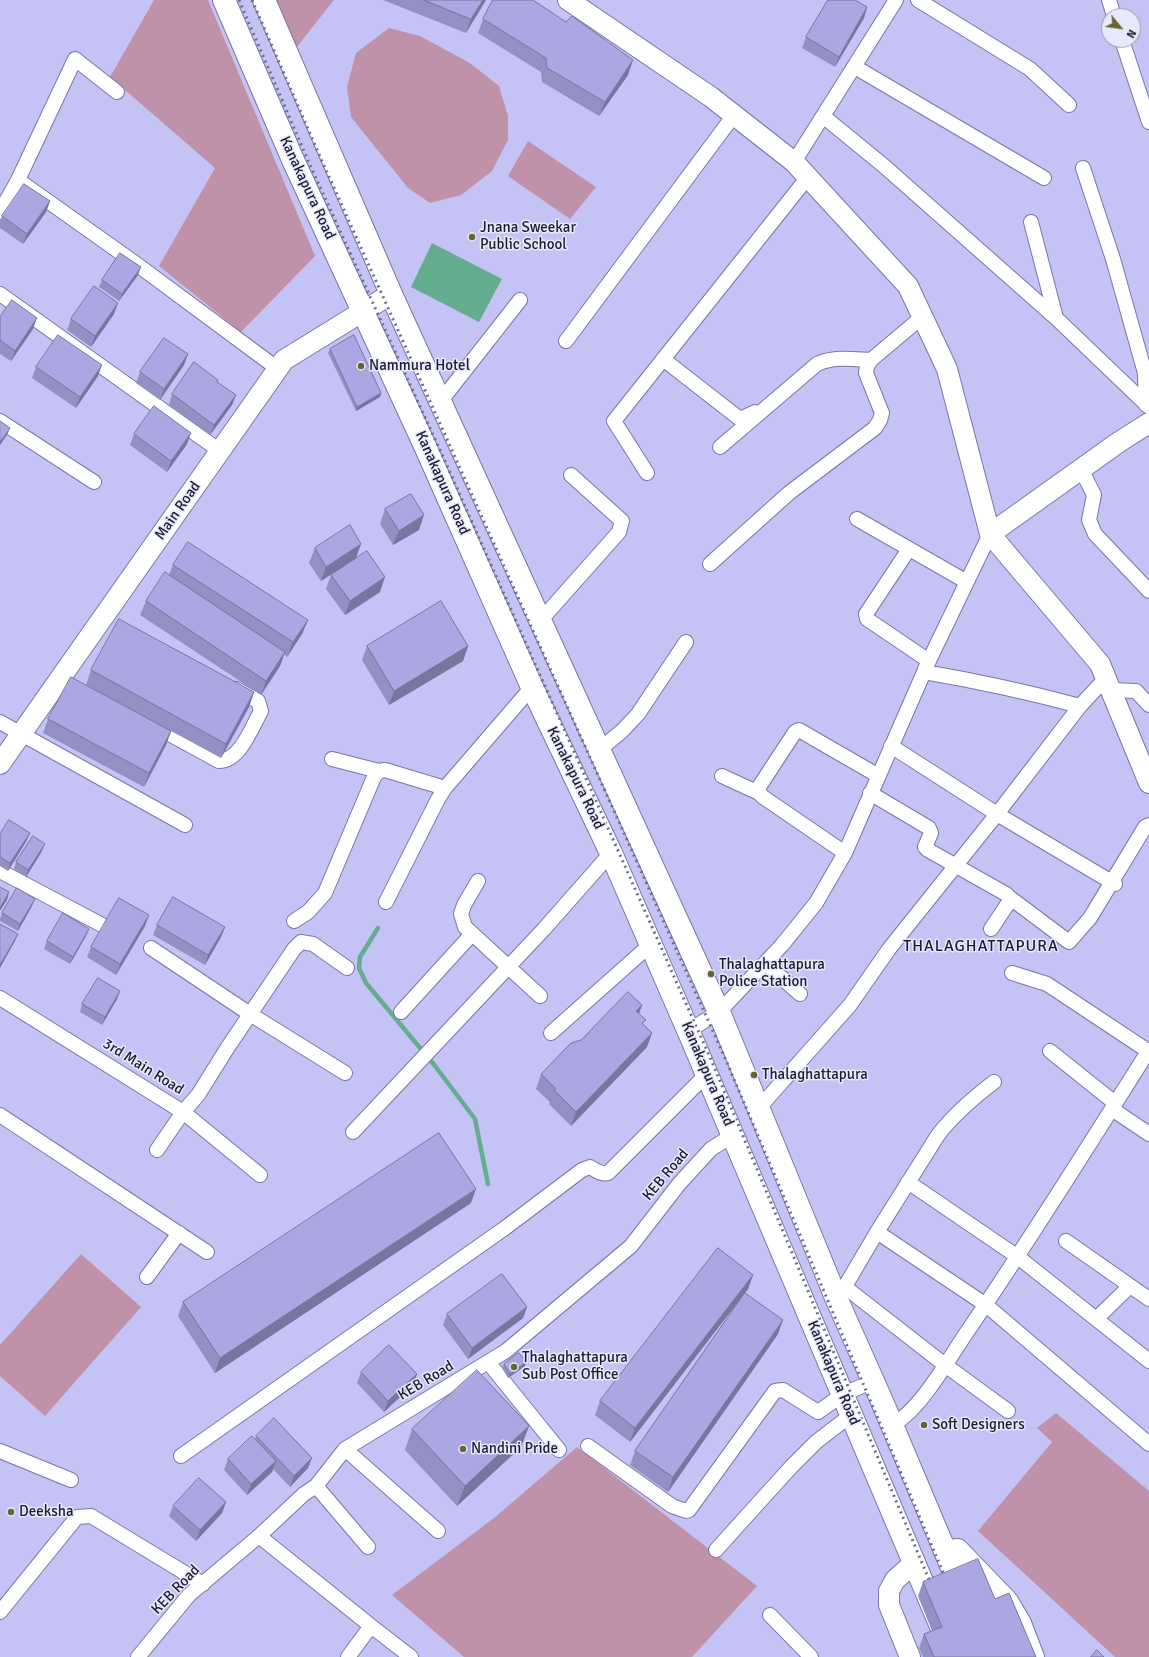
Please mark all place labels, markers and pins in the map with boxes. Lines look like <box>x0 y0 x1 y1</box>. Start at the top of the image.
place label: Jnana Sweekar Public School <box>480 219 576 254</box>
marker: Jnana Sweekar Public School <box>467 232 477 242</box>
place label: Nammura Hotel <box>369 357 470 375</box>
marker: Nammura Hotel <box>356 361 366 371</box>
place label: Thalaghattapura Police Station <box>719 956 825 991</box>
marker: Thalaghattapura Police Station <box>706 969 716 979</box>
place label: Thalaghattapura <box>762 1066 868 1084</box>
marker: Thalaghattapura <box>749 1070 759 1080</box>
place label: Thalaghattapura Sub Post Office <box>522 1349 628 1384</box>
marker: Thalaghattapura Sub Post Office <box>509 1362 519 1372</box>
place label: Soft Designers <box>932 1416 1025 1434</box>
marker: Soft Designers <box>919 1420 929 1430</box>
place label: Nandini Pride <box>471 1440 558 1458</box>
marker: Nandini Pride <box>458 1444 468 1454</box>
place label: Deeksha <box>19 1503 74 1521</box>
marker: Deeksha <box>6 1507 16 1517</box>

